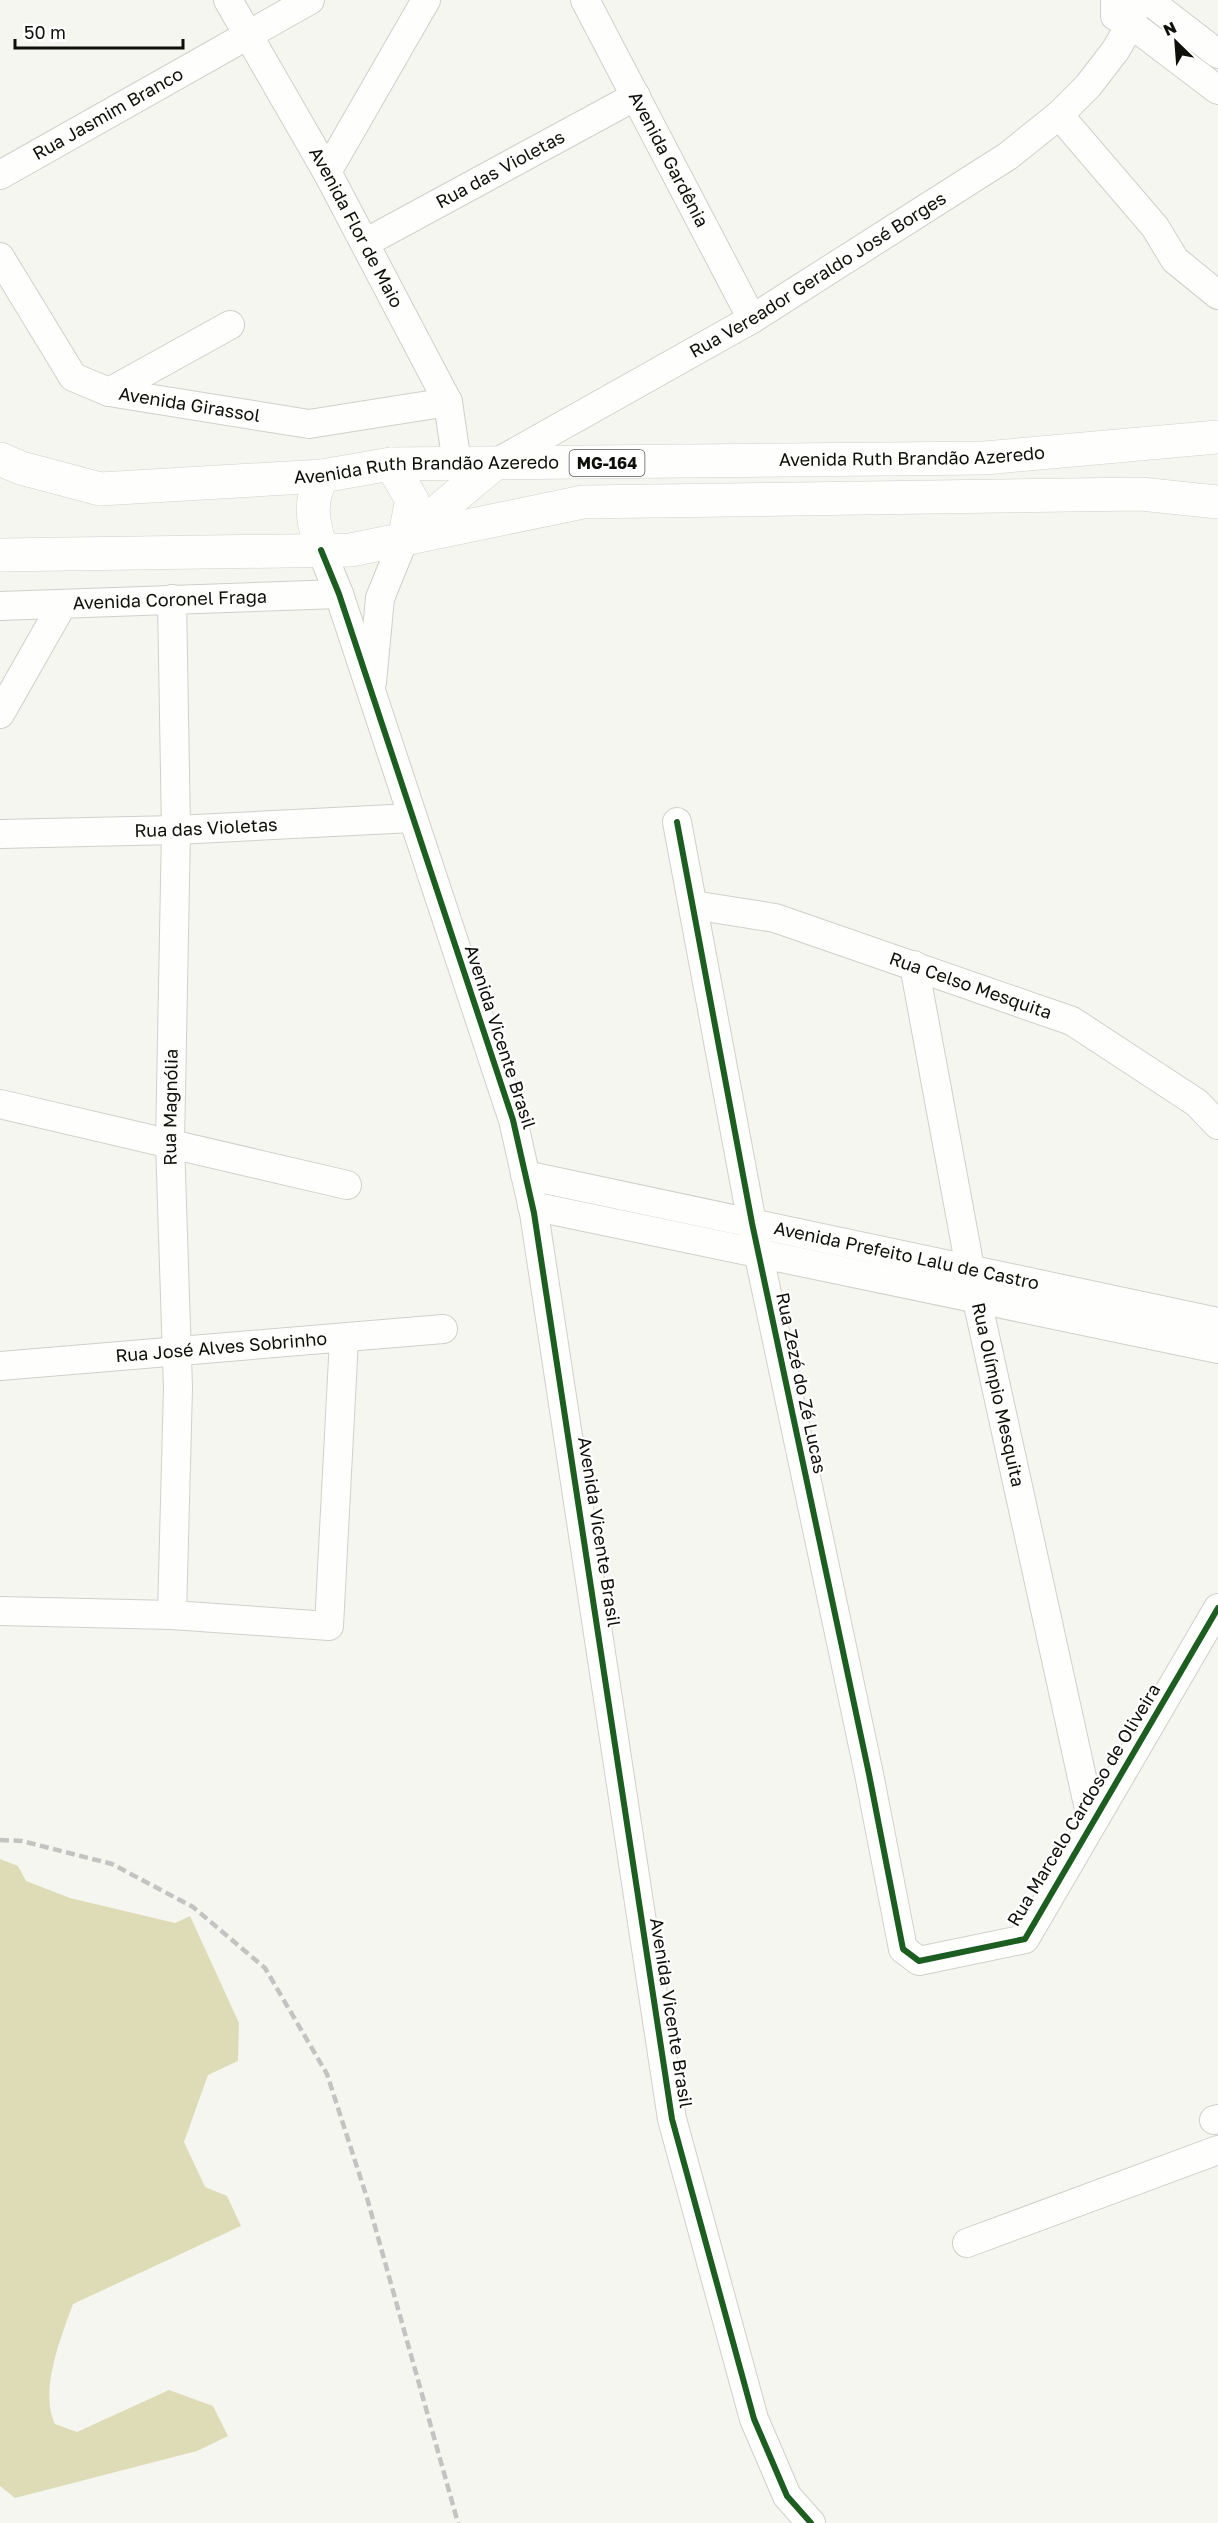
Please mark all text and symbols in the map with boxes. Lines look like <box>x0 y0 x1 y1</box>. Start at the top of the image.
scale bar <box>15 12 183 50</box>
north arrow <box>1146 12 1206 72</box>
text: N <box>1160 17 1179 40</box>
text: 50 m <box>24 21 66 43</box>
street label: Rua Jasmim Branco <box>28 62 187 164</box>
street label: Avenida Gardênia <box>625 87 714 231</box>
street label: Rua das Violetas <box>432 125 568 213</box>
street label: Avenida Flor de Maio <box>305 143 408 311</box>
street label: Rua Vereador Geraldo José Borges <box>685 186 950 362</box>
street label: Avenida Girassol <box>117 382 262 426</box>
street label: Avenida Ruth Brandão Azeredo <box>779 441 1046 470</box>
street label: Avenida Ruth Brandão Azeredo <box>293 450 559 488</box>
road number: MG-164 <box>570 450 644 476</box>
street label: Avenida Coronel Fraga <box>72 585 267 613</box>
street label: Rua das Violetas <box>134 813 278 841</box>
street label: Avenida Vicente Brasil <box>461 942 541 1132</box>
street label: Rua Celso Mesquita <box>887 947 1055 1023</box>
street label: Rua Magnólia <box>158 1049 182 1166</box>
street label: Avenida Prefeito Lalu de Castro <box>772 1216 1041 1294</box>
street label: Rua Zezé do Zé Lucas <box>772 1290 832 1475</box>
street label: Rua Olímpio Mesquita <box>968 1300 1030 1489</box>
street label: Rua José Alves Sobrinho <box>114 1327 328 1366</box>
street label: Avenida Vicente Brasil <box>574 1435 626 1629</box>
street label: Rua Marcelo Cardoso de Oliveira <box>1002 1679 1164 1930</box>
street label: Avenida Vicente Brasil <box>646 1916 698 2110</box>

